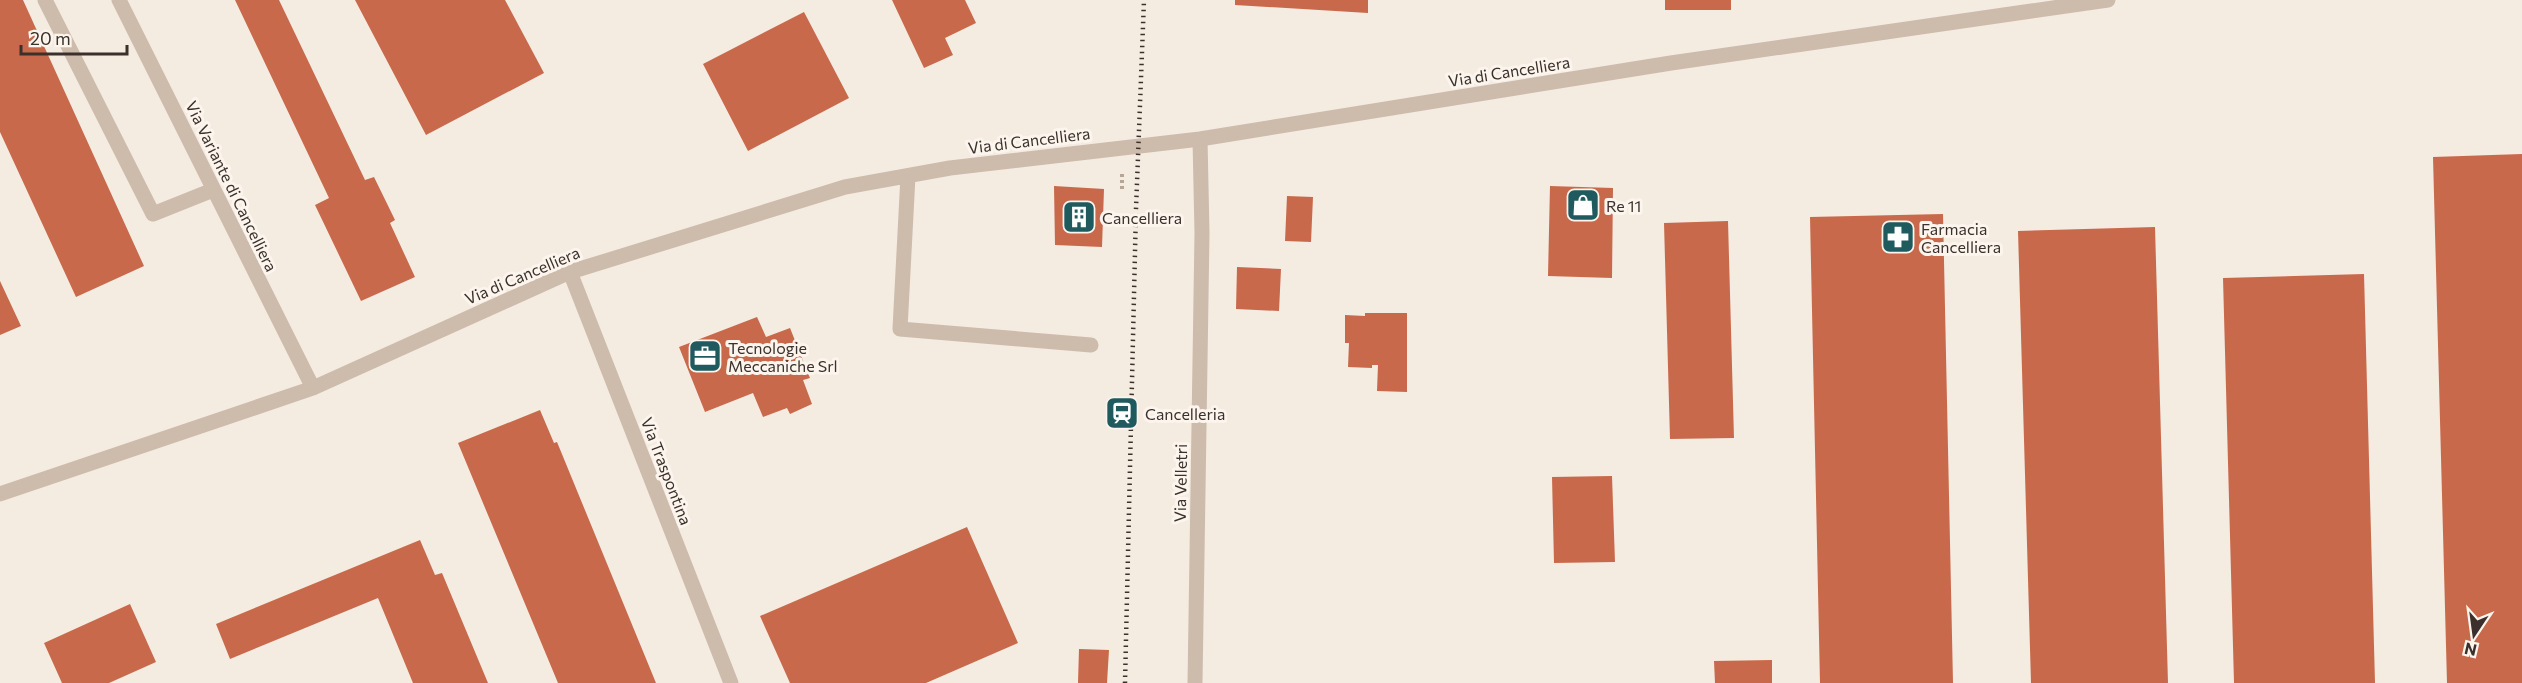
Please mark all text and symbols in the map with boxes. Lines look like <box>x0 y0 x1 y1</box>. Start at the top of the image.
scale bar <box>21 18 128 56</box>
text: 20 m <box>30 27 71 49</box>
street label: Via di Cancelliera <box>1447 52 1571 90</box>
street label: Via Variante di Cancelliera <box>182 98 282 274</box>
street label: Via di Cancelliera <box>967 123 1091 157</box>
shop icon: Re 11 <box>1565 187 1601 223</box>
place label: Re 11 <box>1606 196 1641 215</box>
building icon: Cancelliera <box>1061 199 1097 235</box>
place label: Cancelliera <box>1102 208 1182 227</box>
pharmacy icon: Farmacia Cancelliera <box>1880 219 1916 255</box>
place label: Farmacia Cancelliera <box>1921 219 2001 256</box>
street label: Via di Cancelliera <box>462 242 582 308</box>
office icon: Tecnologie Meccaniche Srl <box>687 338 723 374</box>
place label: Tecnologie Meccaniche Srl <box>728 338 838 375</box>
station icon: Cancelleria <box>1104 395 1140 431</box>
place label: Cancelleria <box>1145 404 1225 423</box>
street label: Via Traspontina <box>638 415 696 527</box>
street label: Via Velletri <box>1170 444 1190 522</box>
north arrow <box>2444 605 2504 665</box>
text: N <box>2463 639 2478 661</box>

